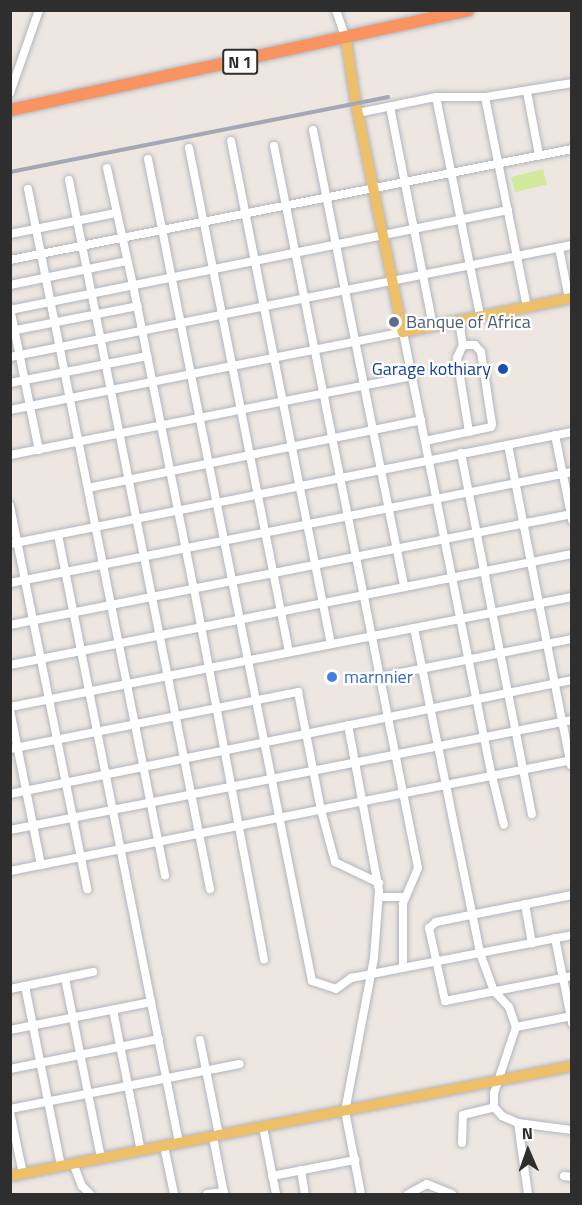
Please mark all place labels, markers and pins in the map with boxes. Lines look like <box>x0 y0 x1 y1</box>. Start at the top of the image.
place label: Banque of Africa <box>406 311 531 333</box>
marker: Banque of Africa <box>387 315 401 329</box>
place label: Garage kothiary <box>372 358 491 380</box>
marker: Garage kothiary <box>496 362 510 376</box>
place label: marnnier <box>344 666 413 688</box>
marker: marnnier <box>325 670 339 684</box>

